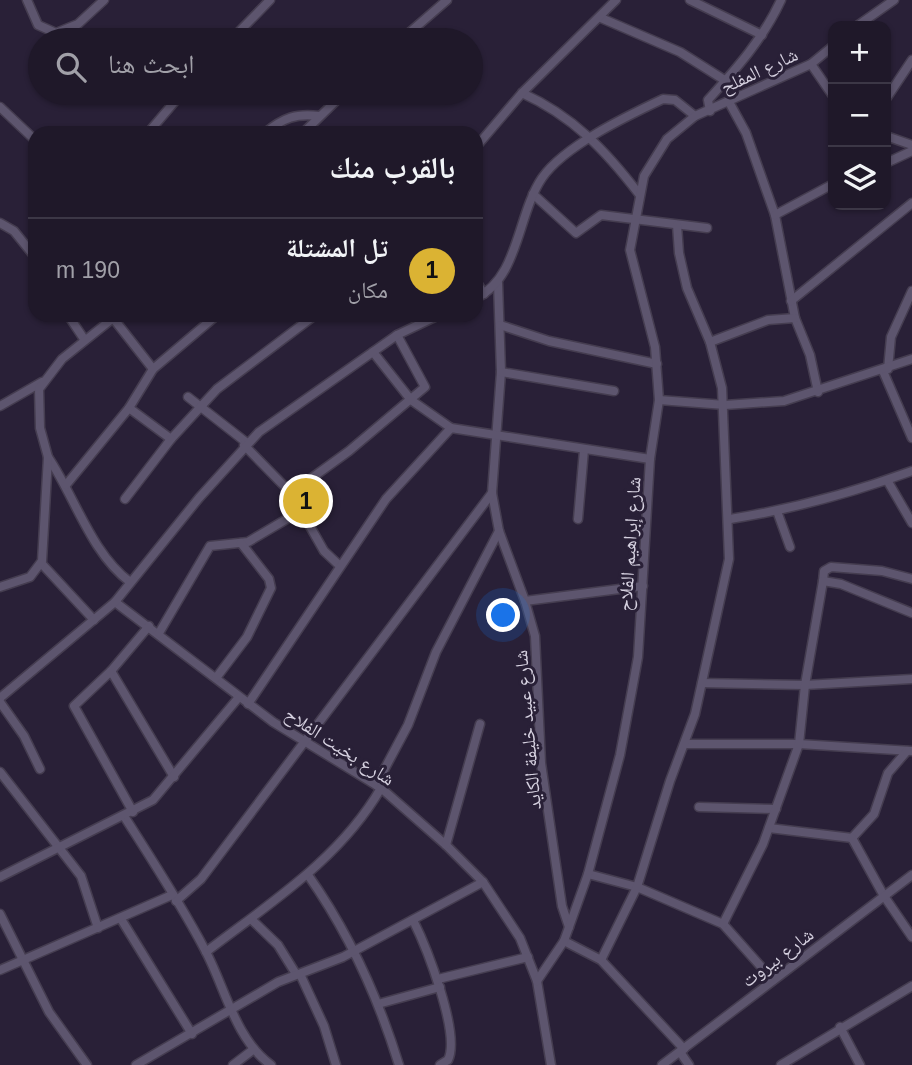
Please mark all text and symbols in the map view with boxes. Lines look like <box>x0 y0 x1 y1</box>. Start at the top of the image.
map controls <box>828 21 891 210</box>
button: + <box>828 21 891 84</box>
search box <box>28 28 483 105</box>
street label: شارع المفلح <box>717 44 802 99</box>
icon: search <box>52 48 90 86</box>
text: ابحث هنا <box>108 49 195 79</box>
button: − <box>828 84 891 147</box>
button: layers <box>828 147 891 210</box>
text: بالقرب منك <box>330 151 455 184</box>
text: تل المشتلة <box>286 233 388 263</box>
text: 190 m <box>56 257 120 283</box>
text: 1 <box>426 257 438 283</box>
text: مكان <box>348 277 388 303</box>
pin: 1 <box>283 475 329 527</box>
street label: شارع إبراهيم الفلاح <box>614 476 648 612</box>
your location <box>486 598 520 632</box>
street label: شارع عبيد خليفة الكايد <box>510 649 546 811</box>
street label: شارع بخيت الفلاح <box>280 703 398 791</box>
street label: شارع بيروت <box>737 924 818 992</box>

